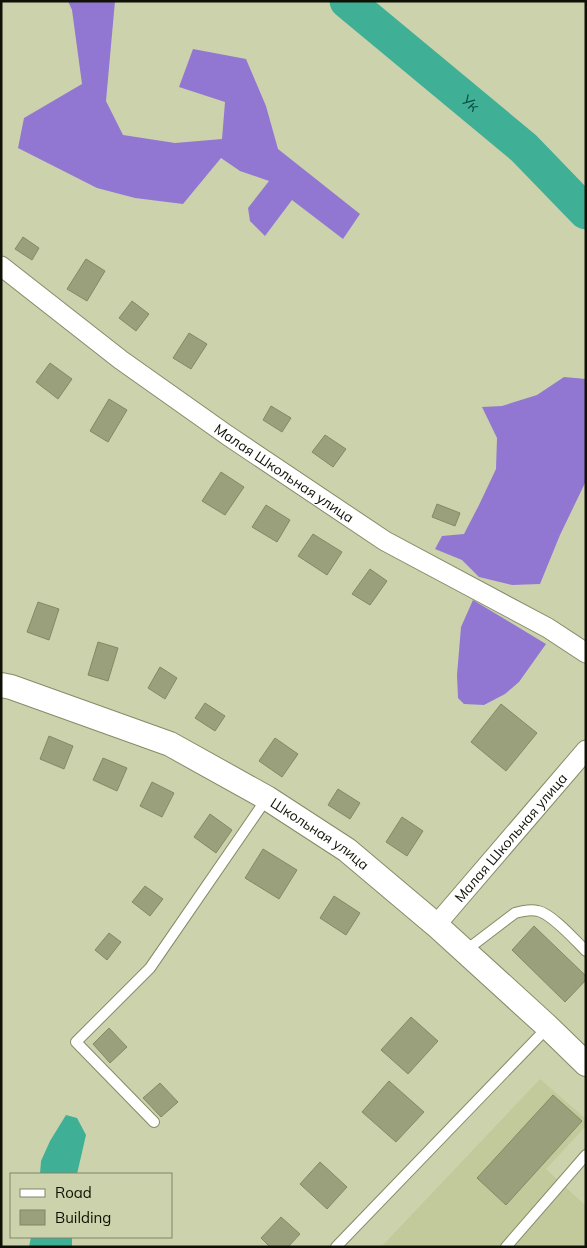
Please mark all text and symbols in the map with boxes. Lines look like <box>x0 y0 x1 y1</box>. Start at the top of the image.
water label: Ук <box>458 90 484 116</box>
street label: Малая Школьная улица <box>211 420 357 527</box>
street label: Малая Школьная улица <box>451 769 571 906</box>
street label: Школьная улица <box>267 794 373 874</box>
legend <box>10 1173 172 1238</box>
text: Road <box>55 1183 92 1202</box>
text: Building <box>55 1208 111 1227</box>

